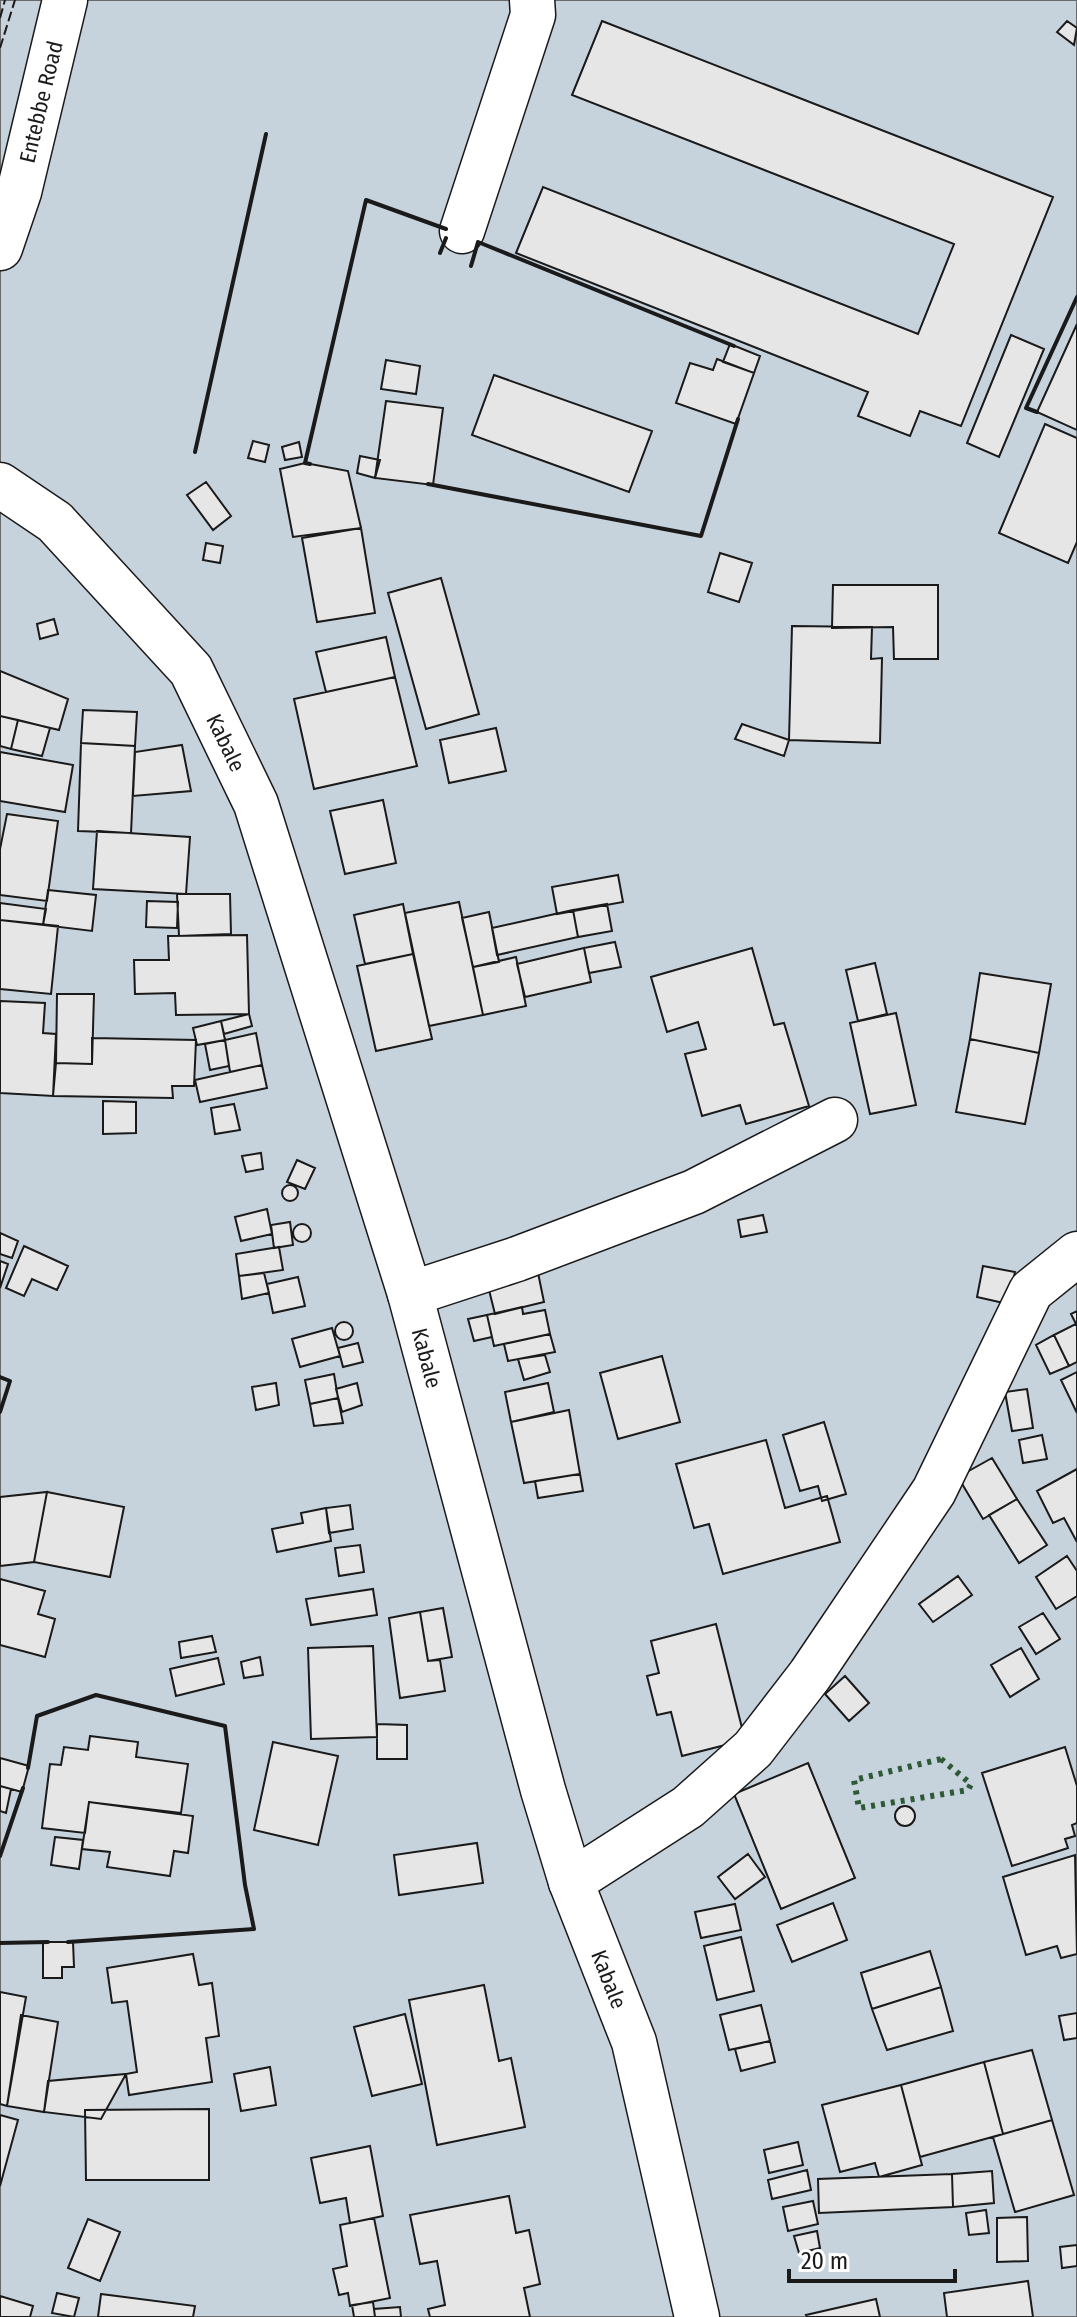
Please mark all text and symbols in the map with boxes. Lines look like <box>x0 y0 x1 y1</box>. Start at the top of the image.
street label: Entebbe Road <box>13 38 69 166</box>
street label: Kabale <box>200 710 251 776</box>
street label: Kabale <box>406 1325 448 1391</box>
street label: Kabale <box>585 1946 633 2013</box>
scale bar <box>789 2233 955 2283</box>
text: 20 m <box>801 2247 848 2275</box>

